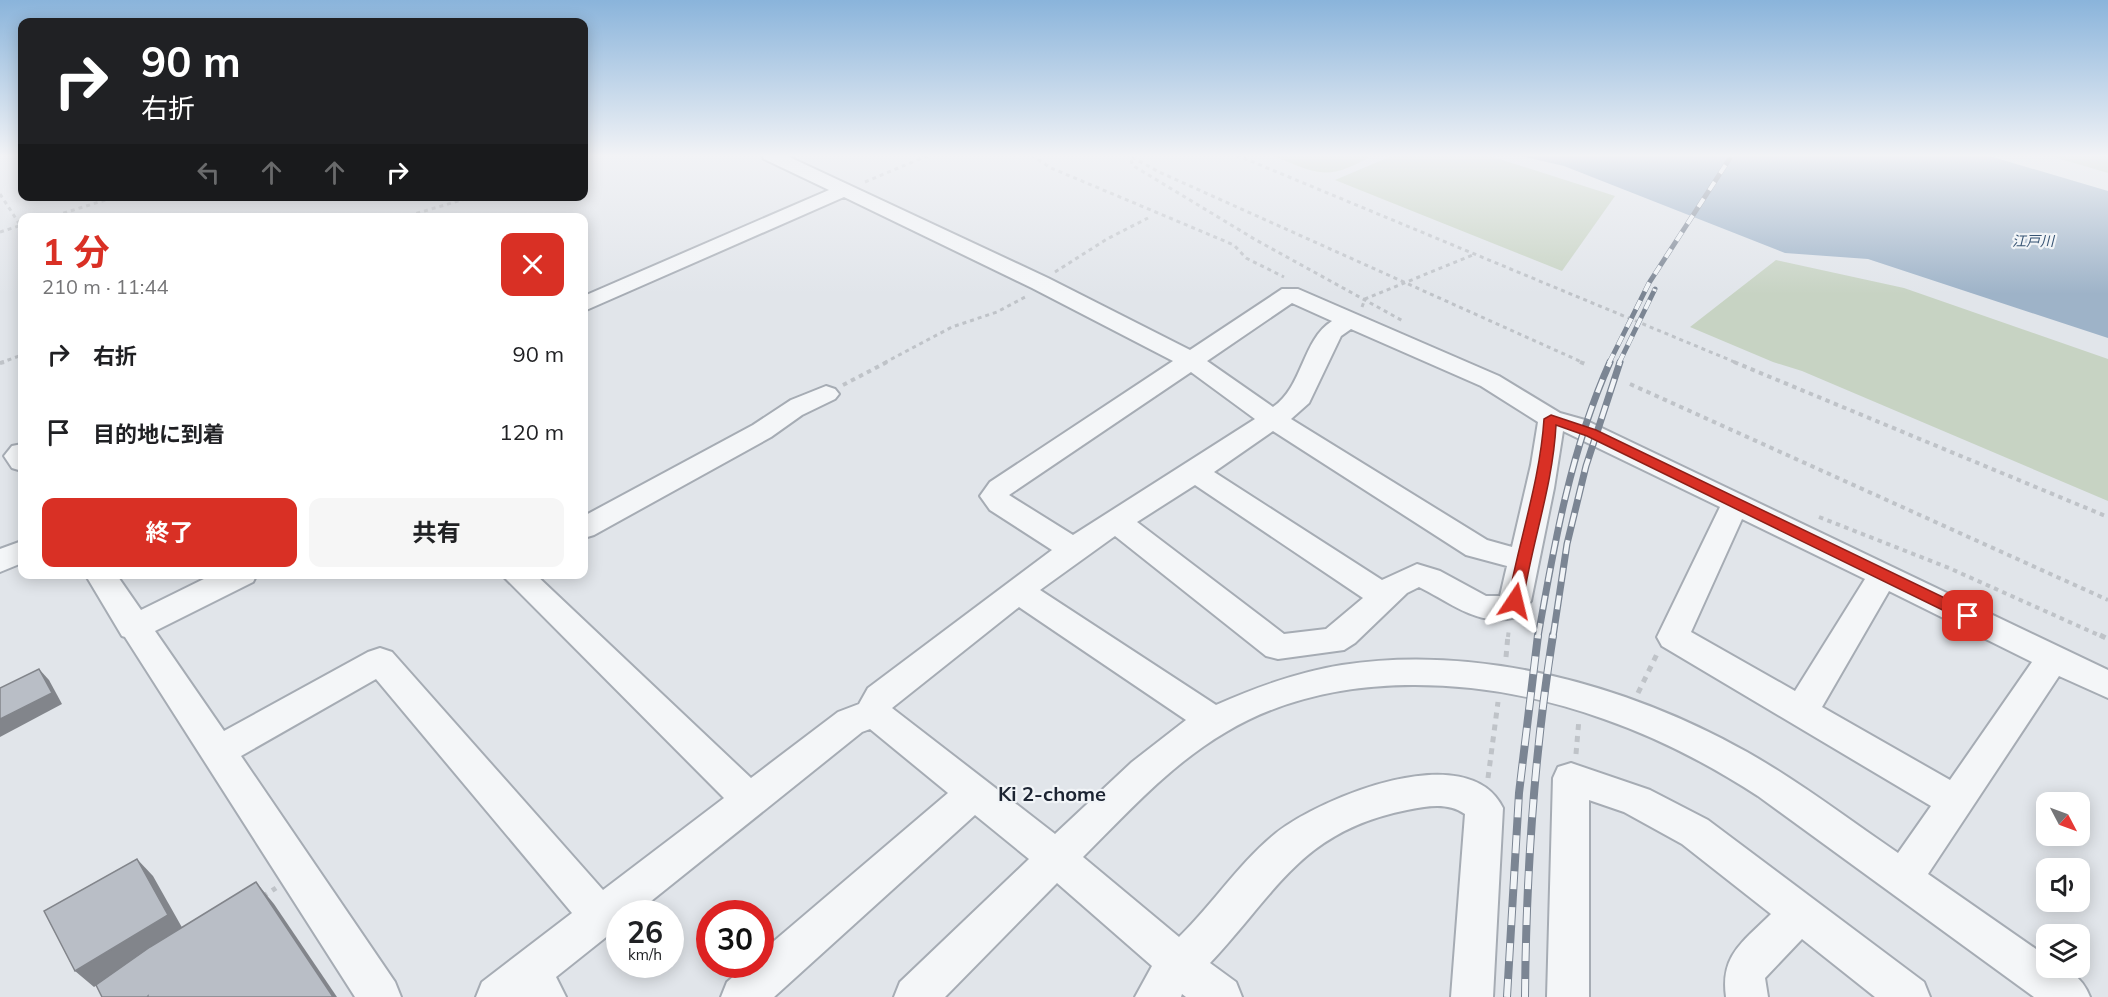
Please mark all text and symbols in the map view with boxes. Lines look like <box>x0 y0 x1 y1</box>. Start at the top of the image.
text: 90 m <box>141 35 241 88</box>
icon: right <box>42 42 120 120</box>
text: 右折 <box>141 91 195 125</box>
icon: left <box>192 156 225 189</box>
icon: ahead <box>255 156 288 189</box>
icon: ahead <box>318 156 351 189</box>
icon: right <box>381 156 414 189</box>
text: 1 分 <box>42 229 109 274</box>
water label: 江戸川 <box>2012 232 2056 250</box>
button: close <box>501 233 564 296</box>
text: 210 m · 11:44 <box>42 274 168 299</box>
icon: right <box>42 338 75 371</box>
text: 90 m <box>513 340 564 368</box>
text: 右折 <box>93 342 137 370</box>
icon: arrive <box>42 416 75 449</box>
text: 120 m <box>499 418 564 446</box>
text: 目的地に到着 <box>93 420 225 448</box>
button: 終了 <box>42 498 297 567</box>
button: 共有 <box>309 498 564 567</box>
position arrow <box>1483 569 1547 633</box>
pin <box>1942 590 1993 641</box>
icon: arrive <box>1951 599 1984 632</box>
district label: Ki 2-chome <box>998 781 1106 806</box>
north arrow <box>2036 792 2090 846</box>
map controls <box>2036 792 2090 978</box>
button: sound <box>2036 858 2090 912</box>
speed limit sign: 30 <box>696 900 774 978</box>
text: 26 <box>627 913 663 951</box>
button: layers <box>2036 924 2090 978</box>
text: km/h <box>628 945 662 964</box>

